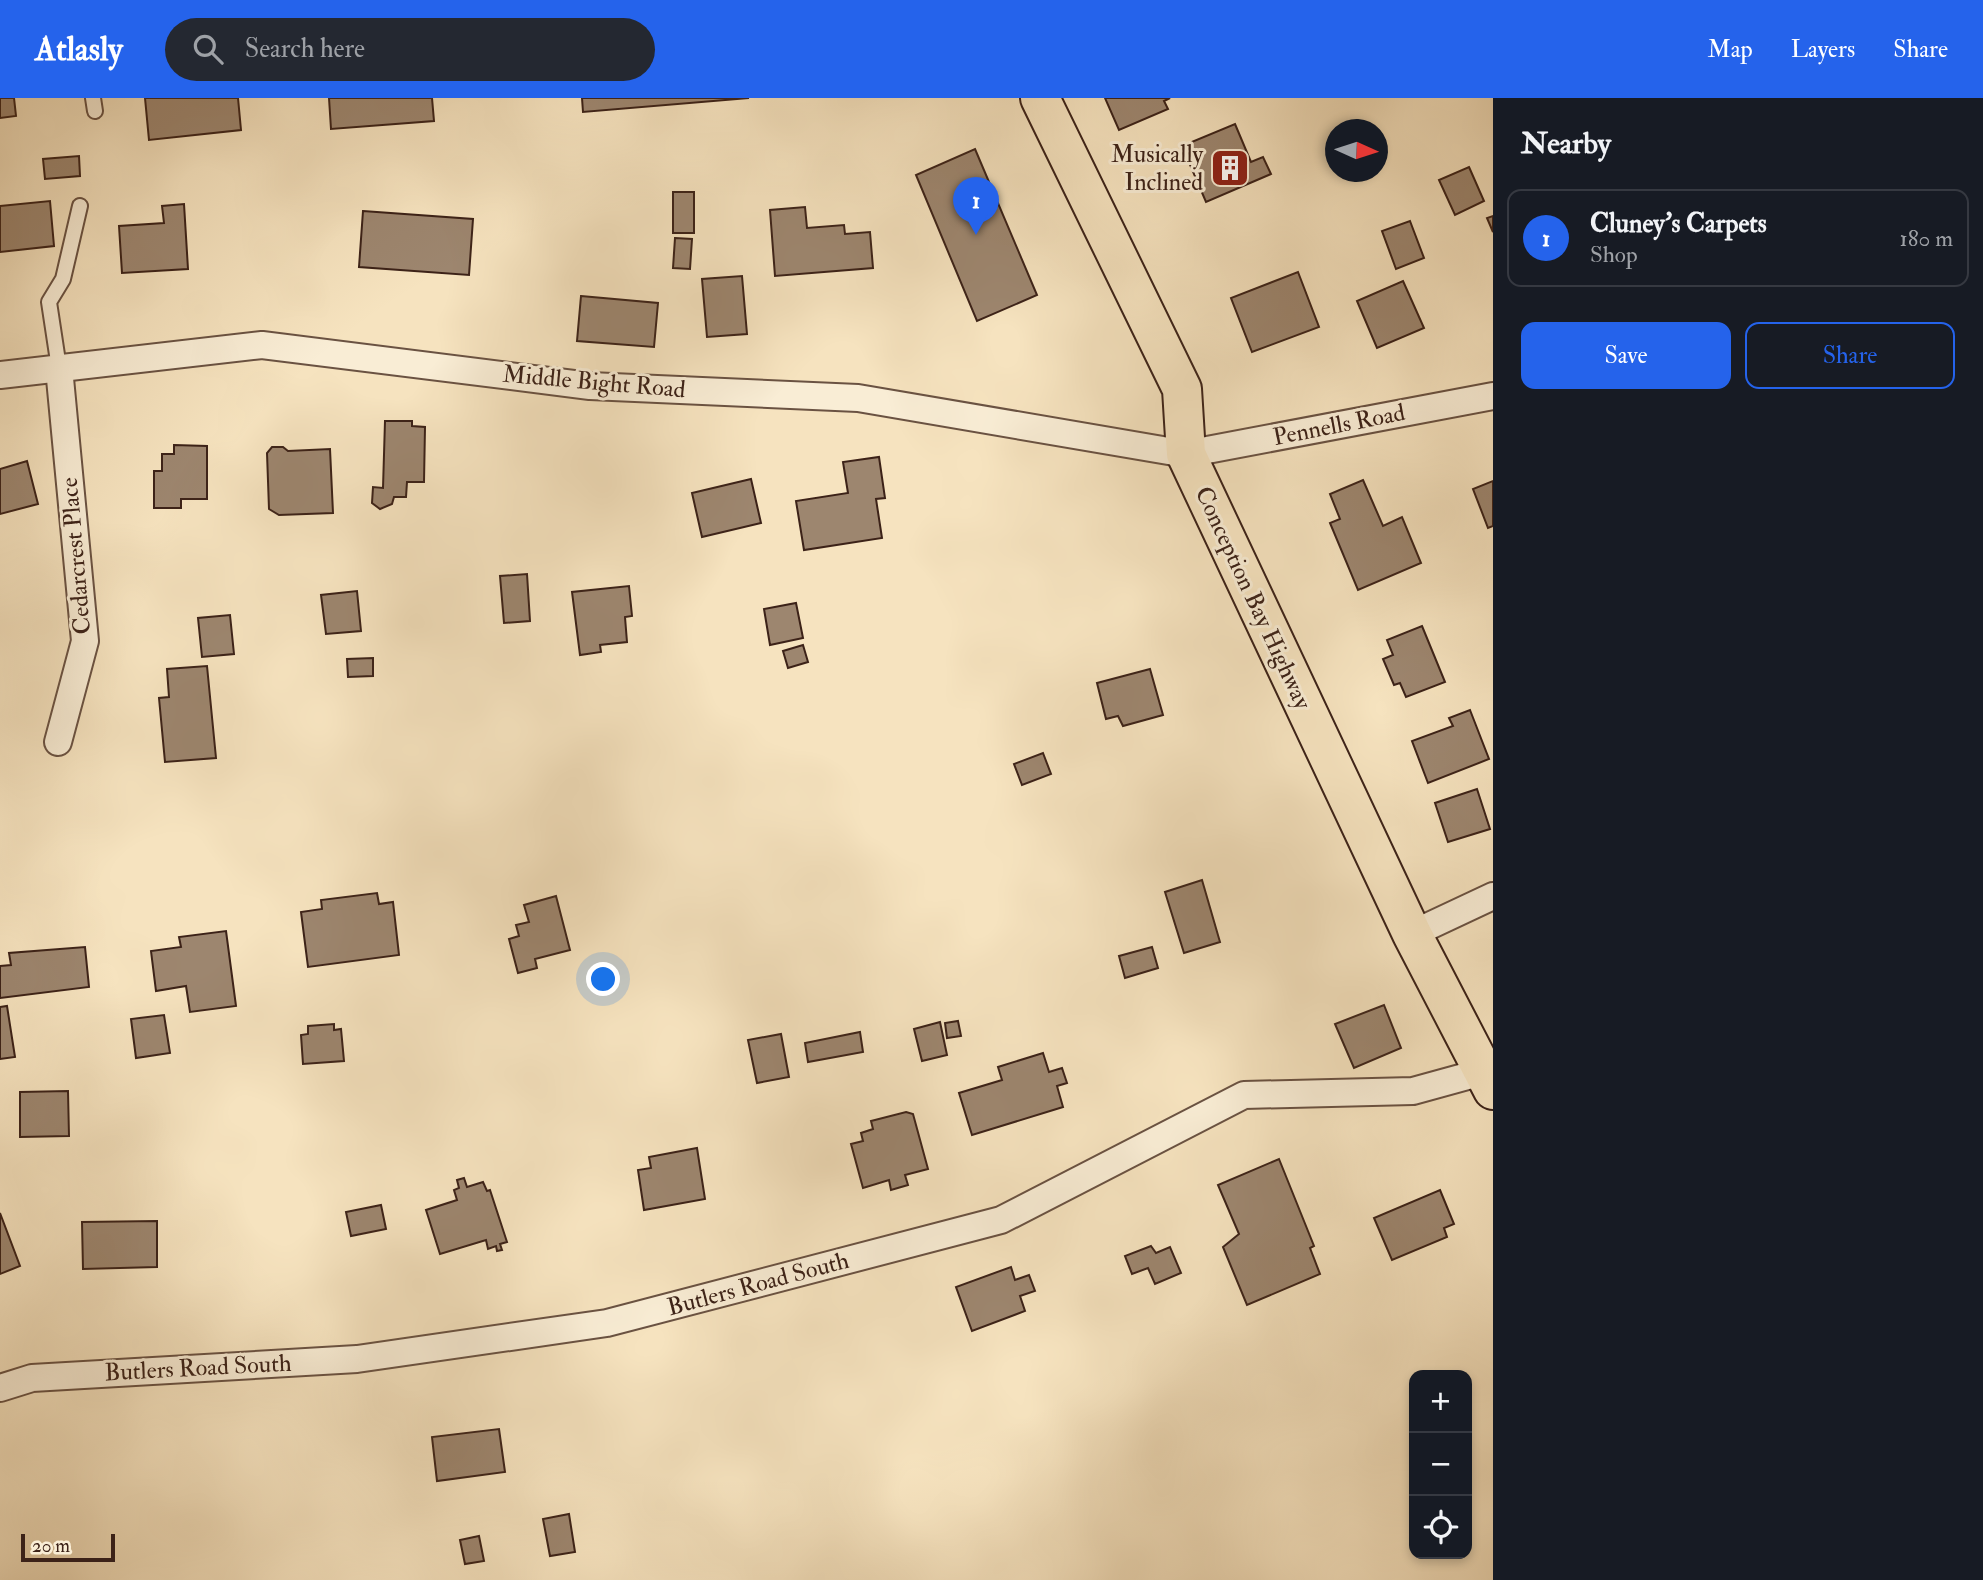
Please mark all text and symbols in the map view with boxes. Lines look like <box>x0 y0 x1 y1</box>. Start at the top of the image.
search box <box>165 18 655 81</box>
text: Atlasly <box>35 29 123 70</box>
icon: search <box>189 30 227 68</box>
text: Search here <box>245 33 365 65</box>
text: Map <box>1708 34 1753 65</box>
text: Layers <box>1791 34 1855 65</box>
text: Share <box>1893 34 1948 65</box>
north arrow <box>1325 119 1388 182</box>
text: Nearby <box>1521 125 1611 162</box>
place label: Musically Inclined <box>1111 139 1203 198</box>
building icon: Musically Inclined <box>1209 147 1251 189</box>
pin: 1 <box>953 177 999 235</box>
text: Cluney's Carpets <box>1590 208 1767 240</box>
text: 1 <box>1542 224 1550 253</box>
text: 180 m <box>1900 224 1953 253</box>
text: Shop <box>1590 240 1638 269</box>
button: Save <box>1521 322 1731 389</box>
button: Share <box>1745 322 1955 389</box>
street label: Middle Bight Road <box>501 359 687 405</box>
street label: Pennells Road <box>1270 397 1408 453</box>
street label: Cedarcrest Place <box>54 476 98 636</box>
street label: Conception Bay Highway <box>1188 482 1318 715</box>
your location <box>586 962 620 996</box>
street label: Butlers Road South <box>664 1245 853 1323</box>
street label: Butlers Road South <box>104 1348 293 1388</box>
map controls <box>1409 1370 1472 1559</box>
button: + <box>1409 1370 1472 1433</box>
button: − <box>1409 1433 1472 1496</box>
button: locate <box>1409 1496 1472 1559</box>
scale bar <box>21 1531 116 1563</box>
text: 20 m <box>32 1534 70 1558</box>

